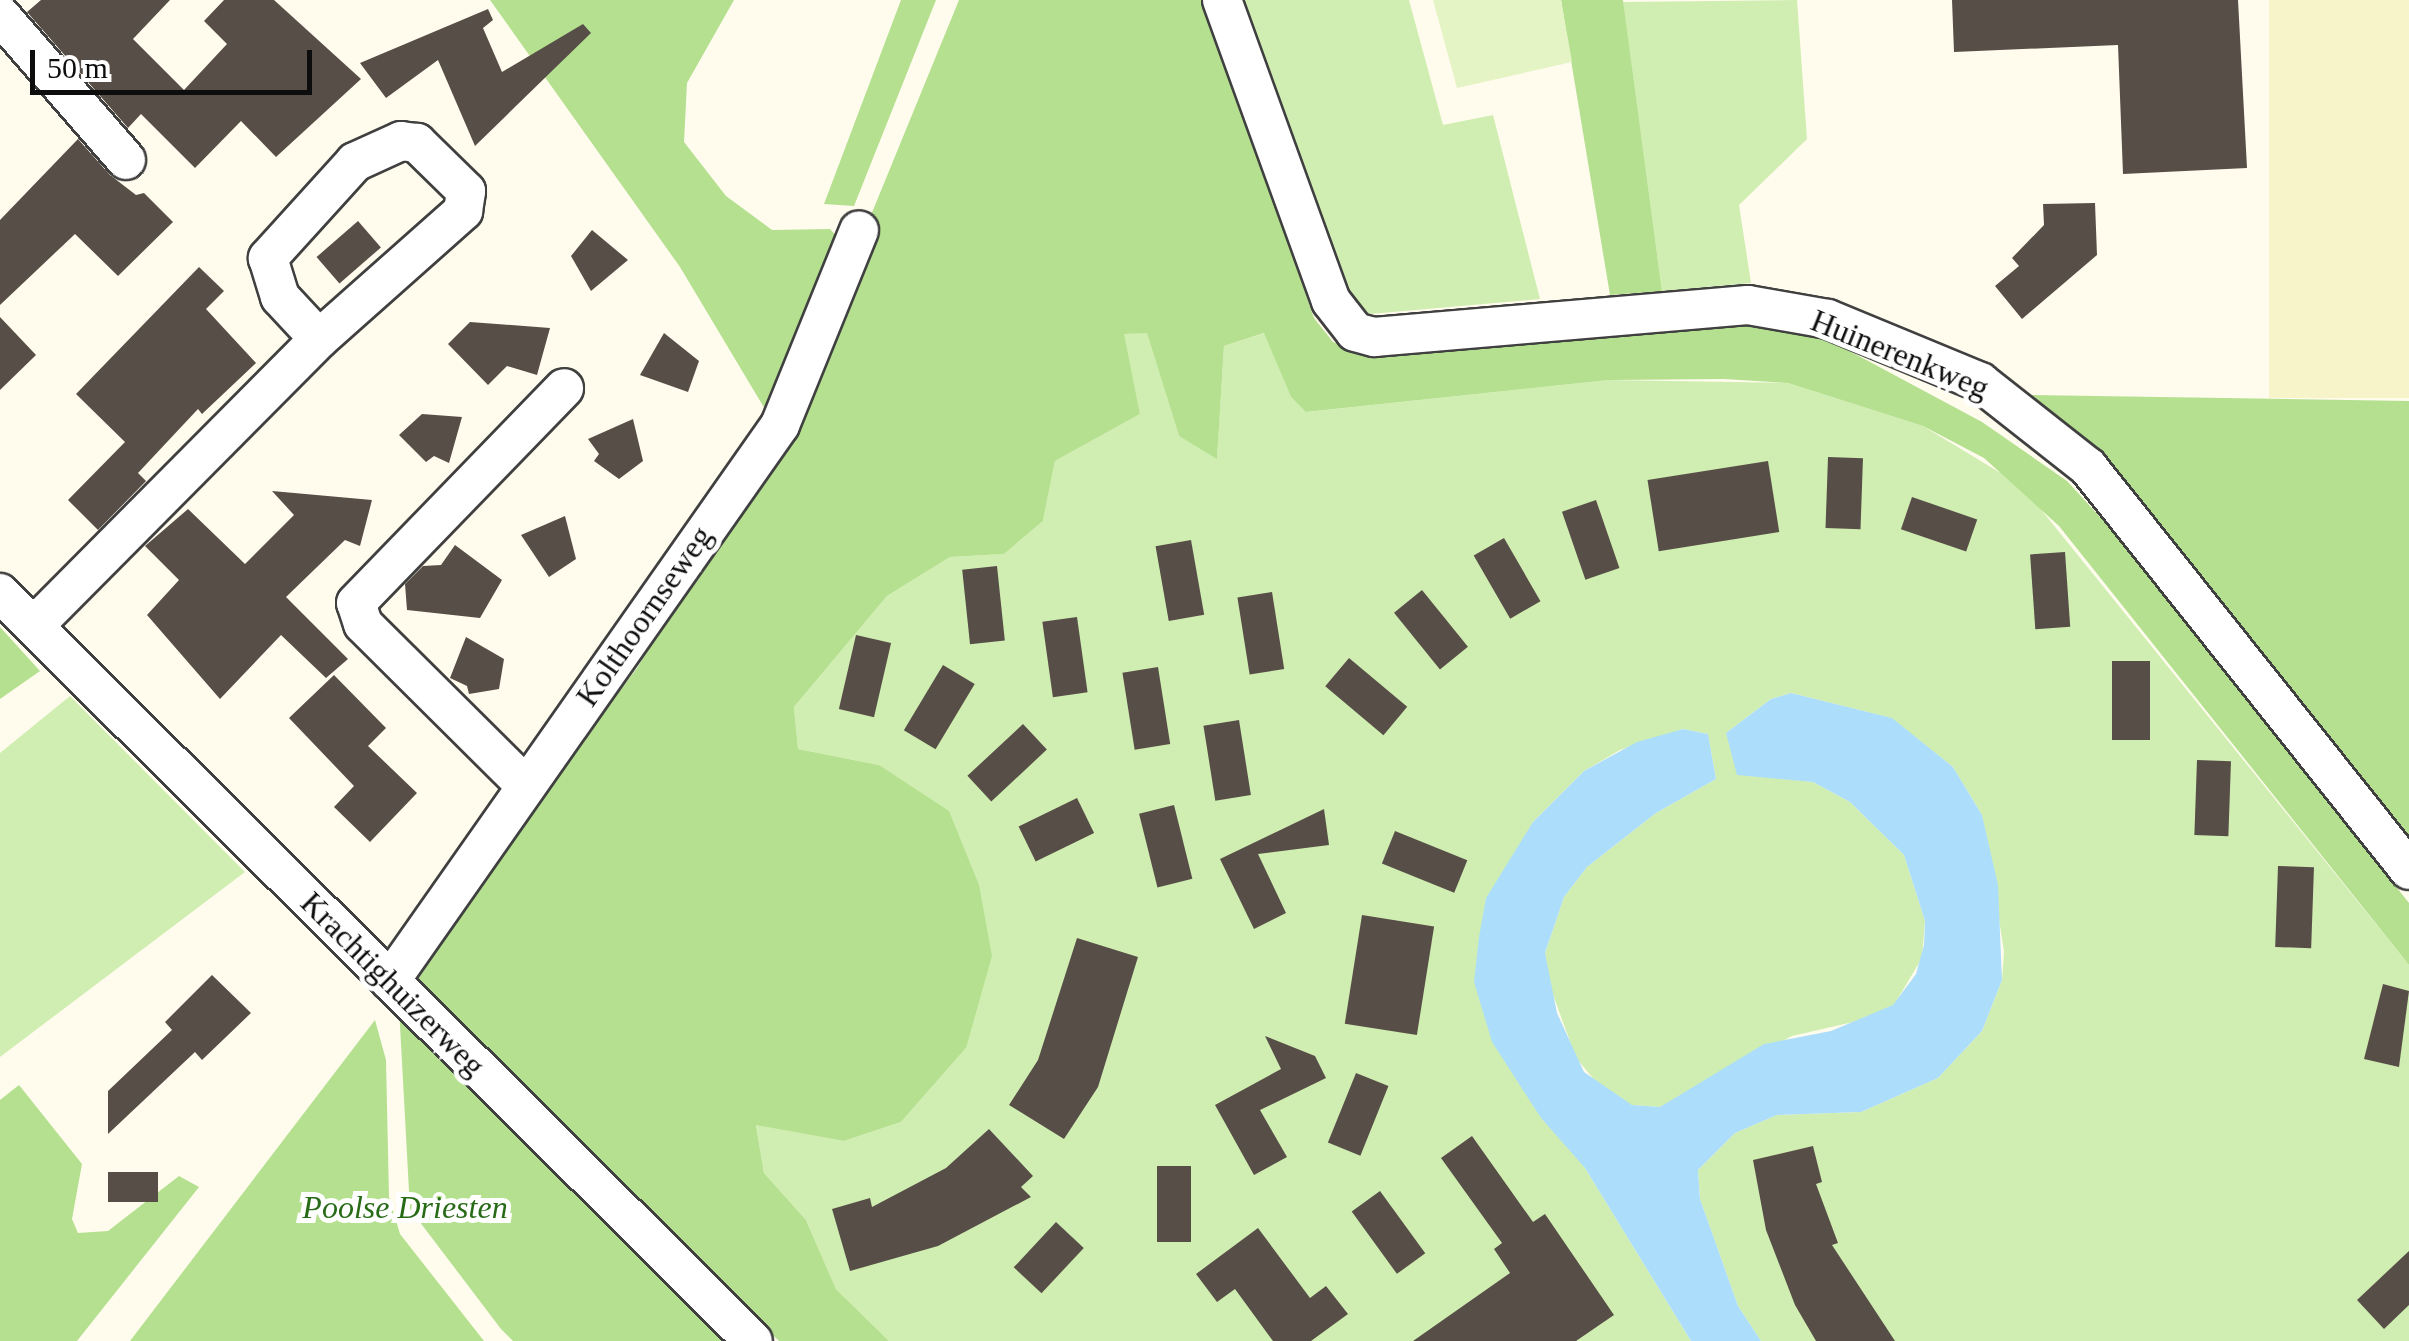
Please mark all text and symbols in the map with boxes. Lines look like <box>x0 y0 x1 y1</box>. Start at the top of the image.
scale bar <box>35 30 318 92</box>
text: 50 m <box>47 51 108 84</box>
street label: Huinerenkweg <box>1805 301 1995 407</box>
street label: Kolthoornseweg <box>568 518 720 714</box>
street label: Krachtighuizerweg <box>293 884 493 1084</box>
park label: Poolse Driesten <box>302 1188 508 1226</box>

